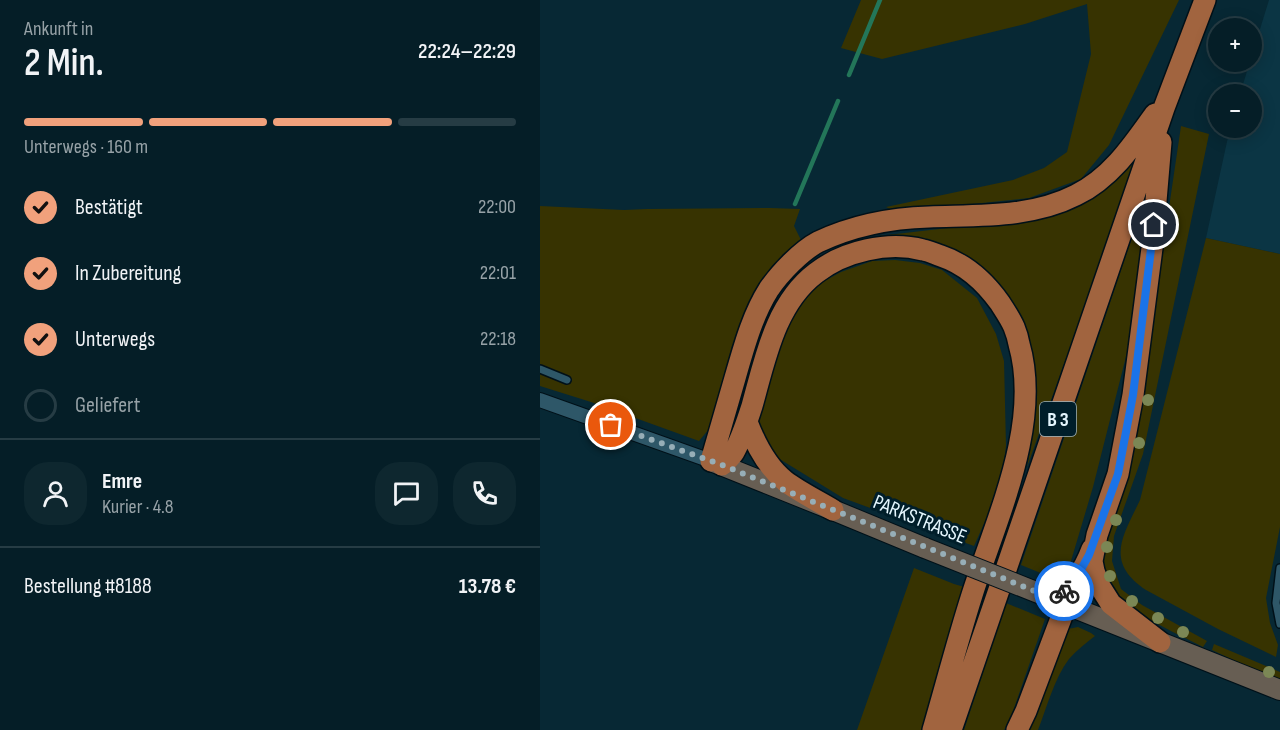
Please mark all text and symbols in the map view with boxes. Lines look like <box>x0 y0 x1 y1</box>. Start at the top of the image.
text: Ankunft in <box>24 17 93 41</box>
map controls <box>1208 18 1262 138</box>
button: + <box>1208 18 1262 72</box>
text: 22:24–22:29 <box>418 38 516 65</box>
text: 2 Min. <box>24 40 104 87</box>
button: − <box>1208 84 1262 138</box>
text: Unterwegs · 160 m <box>24 135 148 159</box>
icon: check <box>24 191 57 224</box>
text: Bestätigt <box>75 194 143 221</box>
text: 22:00 <box>478 195 516 219</box>
pin <box>1128 199 1179 250</box>
icon: home <box>1137 208 1170 241</box>
icon: check <box>24 257 57 290</box>
text: In Zubereitung <box>75 260 181 287</box>
text: 22:01 <box>480 261 516 285</box>
icon: check <box>24 323 57 356</box>
text: Unterwegs <box>75 326 155 353</box>
text: 22:18 <box>480 327 516 351</box>
text: Geliefert <box>75 392 140 419</box>
pin <box>585 399 636 450</box>
road number: B 3 <box>1040 402 1076 436</box>
icon: bag <box>594 408 627 441</box>
button: person <box>24 462 87 525</box>
button: chat <box>375 462 438 525</box>
button: phone <box>453 462 516 525</box>
text: Emre <box>102 468 142 495</box>
street label: PARKSTRASSE <box>869 489 970 550</box>
text: Kurier · 4.8 <box>102 495 174 519</box>
courier <box>1034 561 1094 621</box>
text: Bestellung #8188 <box>24 573 152 600</box>
text: 13.78 € <box>459 573 516 600</box>
icon: bike <box>1048 575 1081 608</box>

